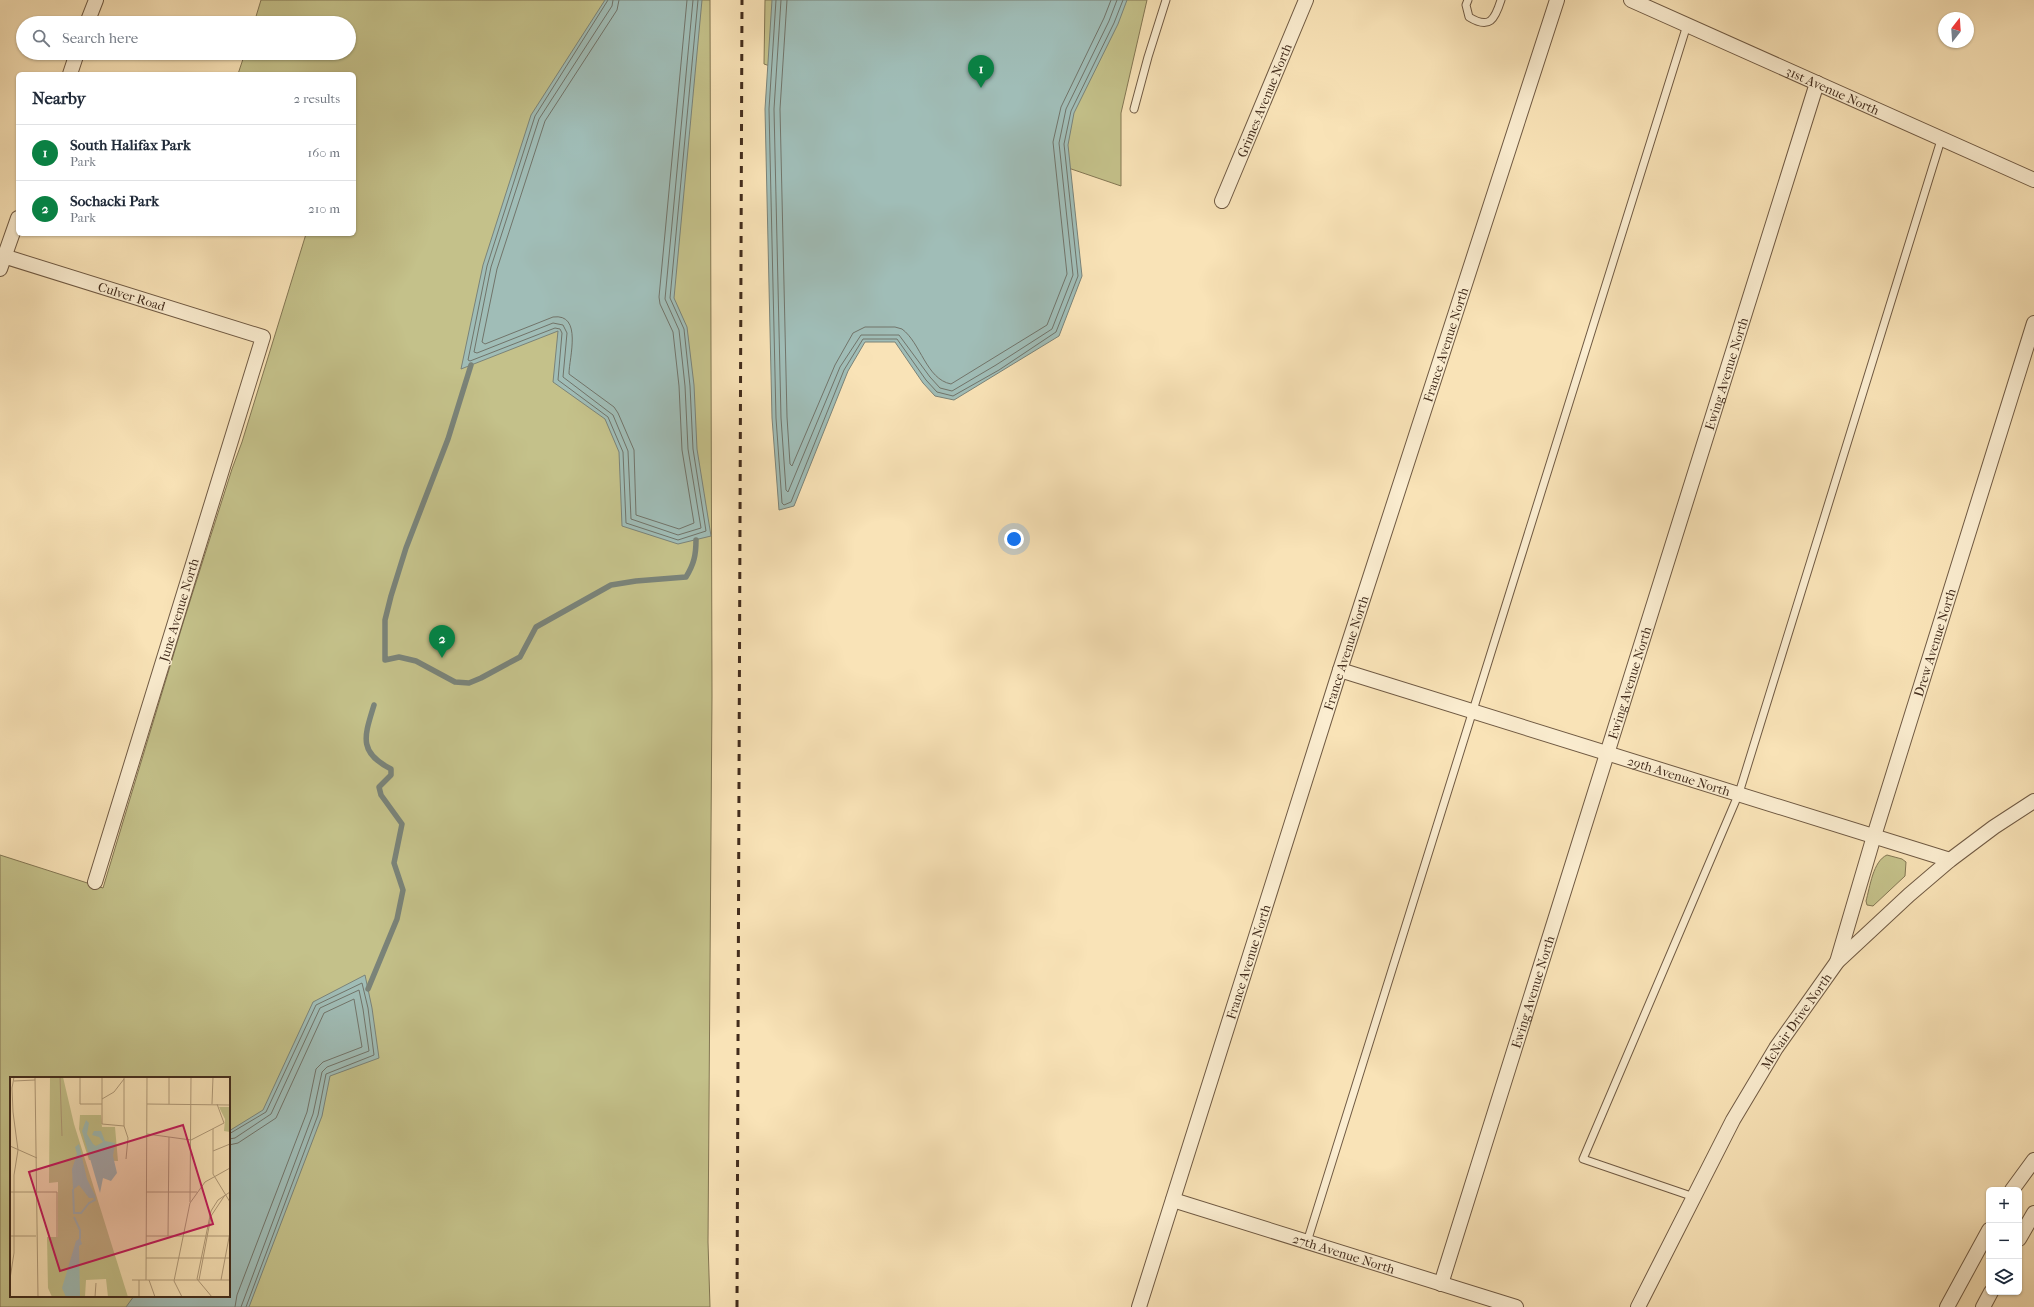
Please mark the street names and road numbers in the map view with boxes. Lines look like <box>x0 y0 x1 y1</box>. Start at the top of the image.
street label: Grimes Avenue North <box>1234 41 1295 160</box>
street label: 31st Avenue North <box>1784 63 1882 118</box>
street label: Culver Road <box>96 279 168 314</box>
street label: France Avenue North <box>1420 285 1471 404</box>
street label: Ewing Avenue North <box>1701 315 1751 432</box>
street label: June Avenue North <box>156 556 202 664</box>
street label: Drew Avenue North <box>1910 586 1958 699</box>
street label: France Avenue North <box>1320 593 1371 712</box>
street label: Ewing Avenue North <box>1605 624 1654 741</box>
street label: 29th Avenue North <box>1626 753 1733 799</box>
street label: France Avenue North <box>1223 902 1273 1021</box>
street label: Ewing Avenue North <box>1508 933 1557 1050</box>
street label: McNair Drive North <box>1758 970 1835 1072</box>
street label: 27th Avenue North <box>1291 1230 1397 1276</box>

